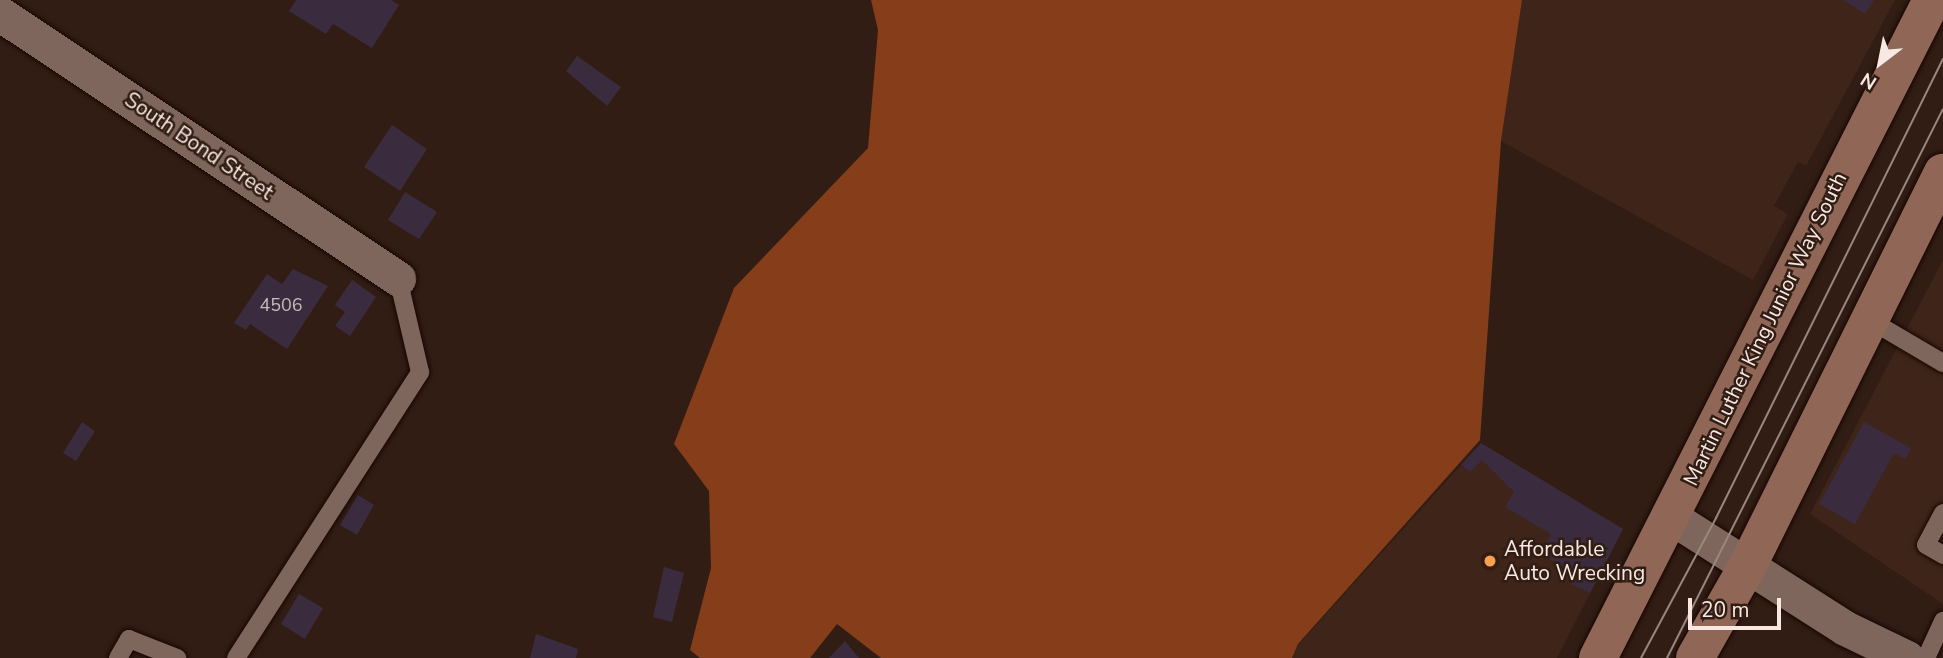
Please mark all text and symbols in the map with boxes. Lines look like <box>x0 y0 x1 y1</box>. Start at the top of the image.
north arrow <box>1845 28 1915 98</box>
text: N <box>1856 66 1882 96</box>
street label: South Bond Street <box>120 87 278 205</box>
street label: Martin Luther King Junior Way South <box>1678 168 1852 490</box>
house number: 4506 <box>259 294 303 316</box>
place label: Affordable Auto Wrecking <box>1504 536 1645 586</box>
marker: Affordable Auto Wrecking <box>1482 553 1498 569</box>
scale bar <box>1691 584 1784 628</box>
text: 20 m <box>1701 596 1750 624</box>

